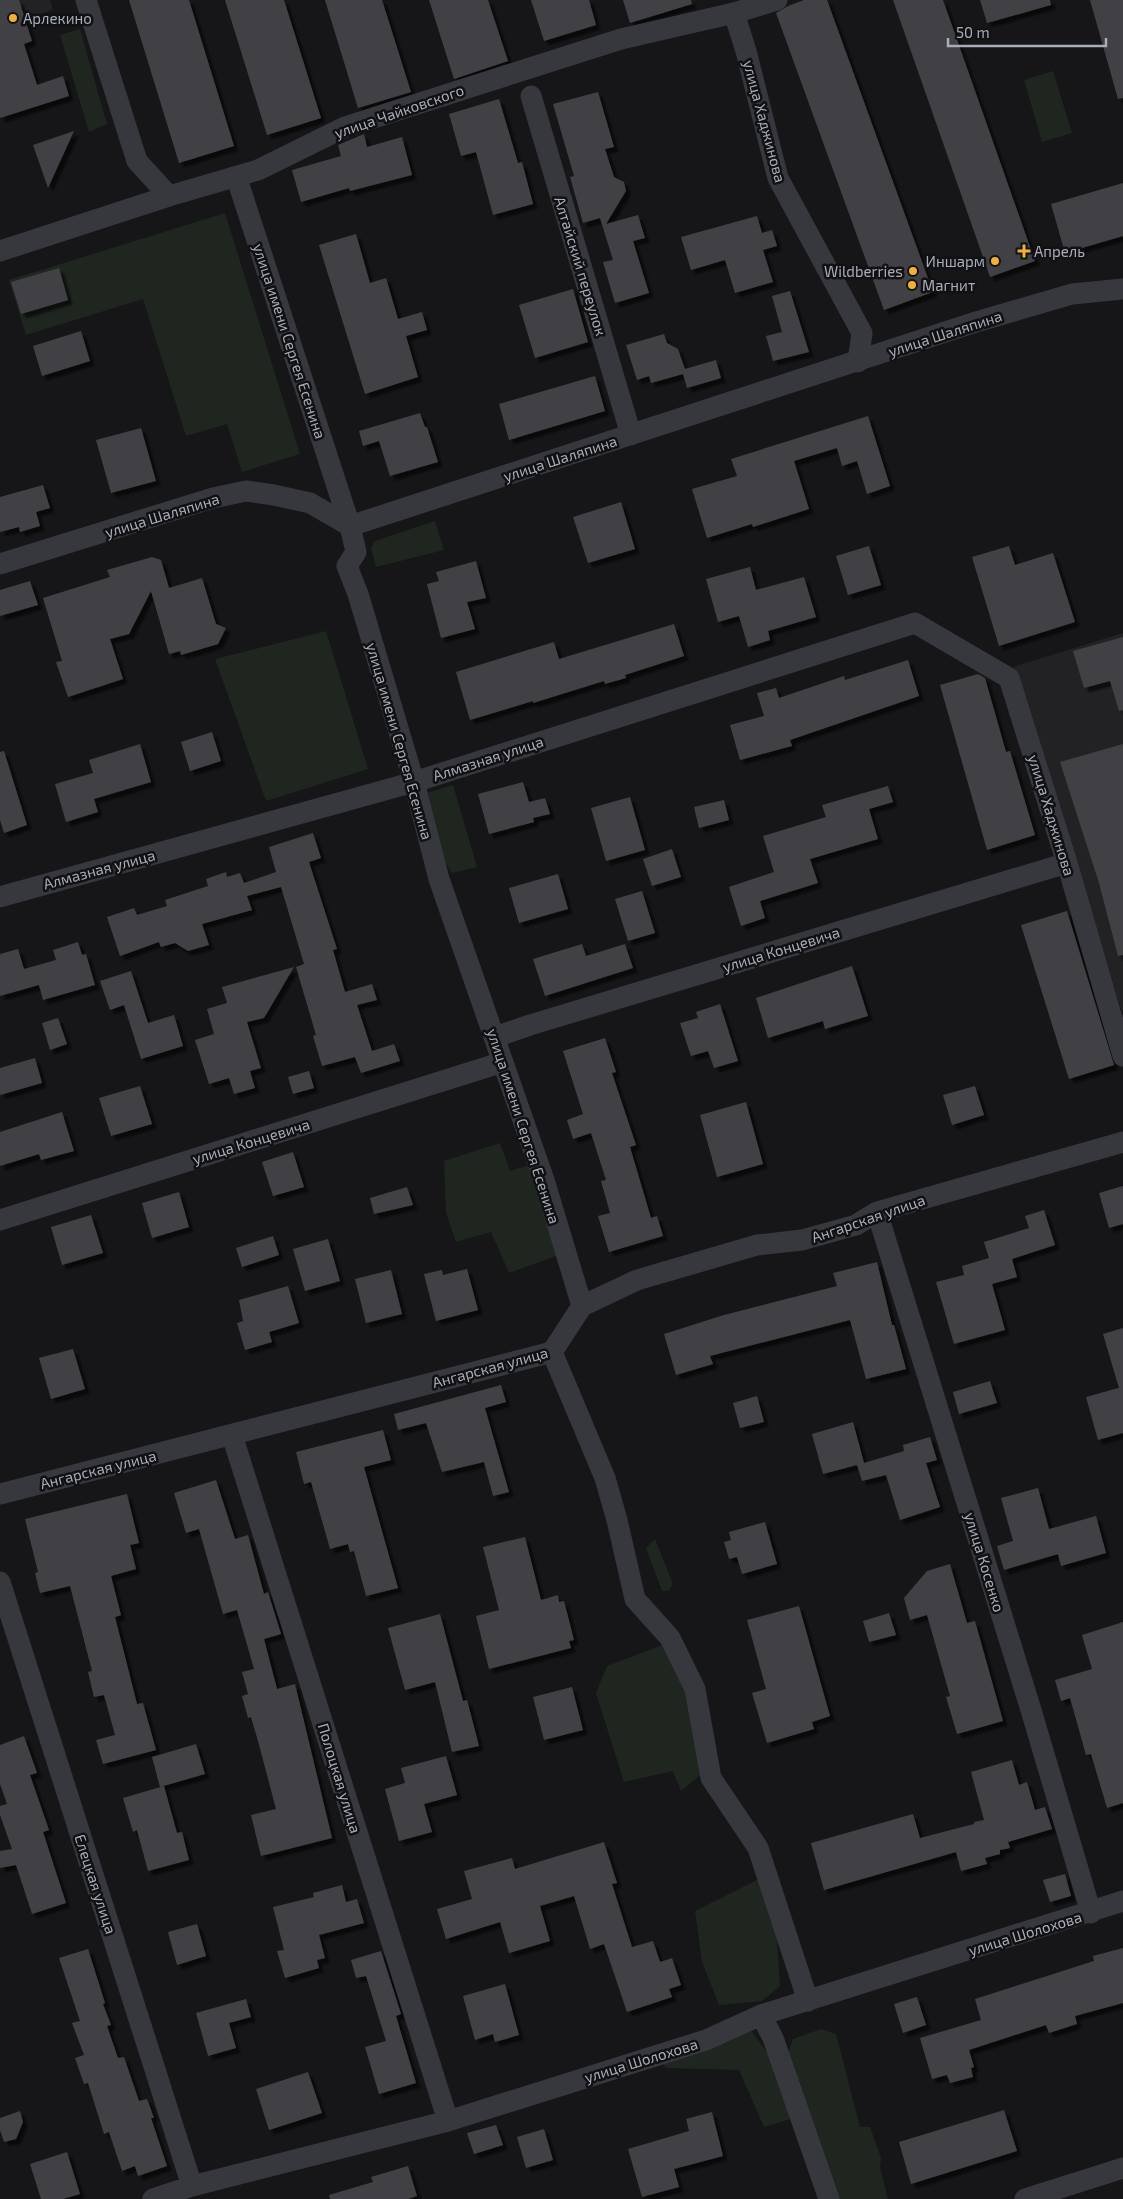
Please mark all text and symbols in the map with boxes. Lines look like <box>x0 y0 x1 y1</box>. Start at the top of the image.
place label: Арлекино <box>23 9 92 27</box>
marker: Арлекино <box>7 12 19 24</box>
scale bar <box>948 15 1106 47</box>
text: 50 m <box>956 23 990 41</box>
street label: улица Хаджинова <box>739 58 790 184</box>
street label: улица Чайковского <box>332 80 466 143</box>
street label: Алтайский переулок <box>550 194 611 338</box>
street label: улица имени Сергея Есенина <box>249 241 330 441</box>
place label: Апрель <box>1034 242 1085 260</box>
marker: Апрель <box>1018 245 1030 257</box>
place label: Иншарм <box>926 252 985 270</box>
marker: Иншарм <box>989 255 1001 267</box>
place label: Wildberries <box>824 262 903 280</box>
marker: Wildberries <box>907 265 919 277</box>
place label: Магнит <box>922 276 975 294</box>
marker: Магнит <box>906 279 918 291</box>
street label: улица Шаляпина <box>886 306 1004 361</box>
street label: улица Шаляпина <box>501 431 619 486</box>
street label: улица Шаляпина <box>103 489 222 542</box>
street label: улица имени Сергея Есенина <box>362 640 437 842</box>
street label: Алмазная улица <box>430 732 546 785</box>
street label: улица Хаджинова <box>1024 752 1079 878</box>
street label: Алмазная улица <box>41 845 157 894</box>
street label: улица Концевича <box>720 923 842 976</box>
street label: улица имени Сергея Есенина <box>483 1026 564 1226</box>
street label: улица Концевича <box>190 1115 312 1168</box>
street label: Ангарская улица <box>809 1190 928 1247</box>
street label: Ангарская улица <box>430 1343 550 1392</box>
street label: Ангарская улица <box>38 1446 158 1493</box>
street label: улица Косенко <box>960 1510 1009 1614</box>
street label: Полоцкая улица <box>314 1721 365 1835</box>
street label: Елецкая улица <box>70 1832 121 1936</box>
street label: улица Шолохова <box>966 1907 1084 1960</box>
street label: улица Шолохова <box>582 2034 700 2087</box>

